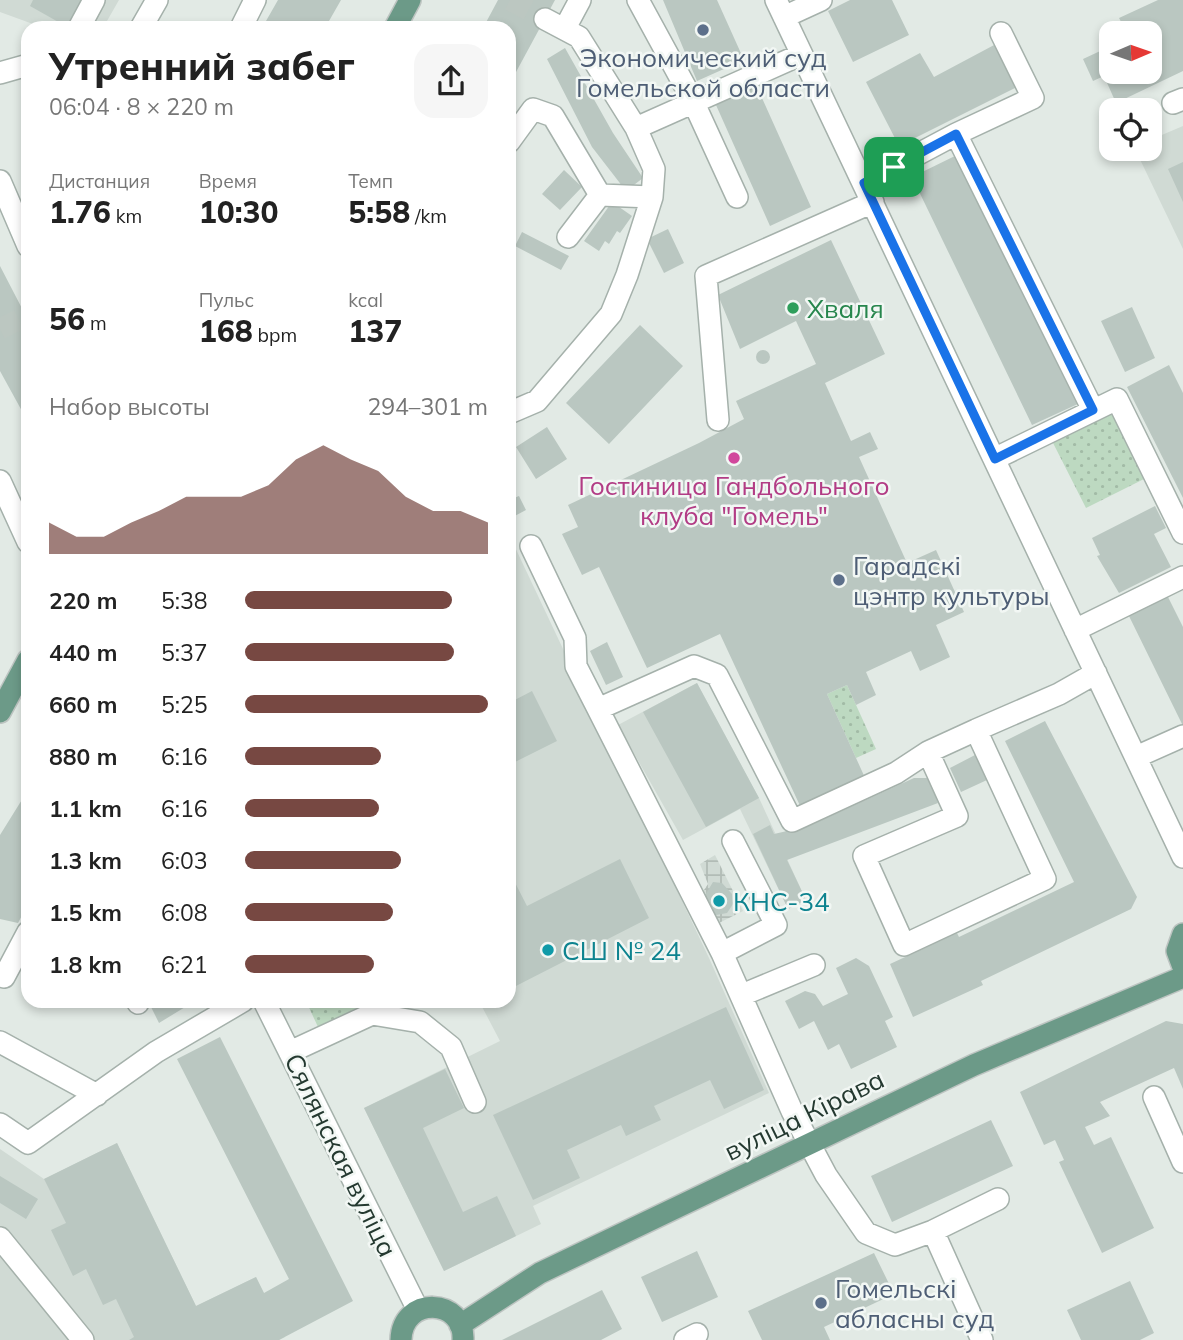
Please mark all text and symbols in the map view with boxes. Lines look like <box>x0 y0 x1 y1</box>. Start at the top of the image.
north arrow <box>1099 21 1162 84</box>
map controls <box>1099 21 1162 161</box>
marker: Экономический суд Гомельской области <box>695 22 711 38</box>
place label: Экономический суд Гомельской области <box>576 41 830 104</box>
text: Утренний забег <box>49 42 355 90</box>
button: share <box>414 44 488 118</box>
text: 06:04 · 8 × 220 m <box>49 92 234 121</box>
button: locate <box>1099 98 1162 161</box>
pin <box>864 137 924 197</box>
icon: arrive <box>875 148 913 186</box>
text: Дистанция <box>49 169 150 193</box>
text: Время <box>199 169 257 193</box>
text: Темп <box>348 169 393 193</box>
text: 1.76 <box>49 193 111 231</box>
text: 10:30 <box>199 193 278 231</box>
text: 5:58 <box>348 193 410 231</box>
text: km <box>111 204 142 228</box>
text: /km <box>410 204 447 228</box>
text: Пульс <box>199 288 254 312</box>
text: kcal <box>348 288 383 312</box>
place label: Хваля <box>807 292 884 325</box>
text: 56 <box>49 300 85 338</box>
marker: Хваля <box>785 300 801 316</box>
text: m <box>85 311 107 335</box>
text: 168 <box>199 312 253 350</box>
text: 137 <box>348 312 402 350</box>
text: bpm <box>253 323 297 347</box>
text: Набор высоты <box>49 392 210 421</box>
text: 294–301 m <box>367 392 488 421</box>
marker: Гостиница Гандбольного клуба "Гомель" <box>726 450 742 466</box>
place label: Гостиница Гандбольного клуба "Гомель" <box>578 469 890 532</box>
place label: Гарадскі цэнтр культуры <box>853 549 1050 612</box>
marker: Гарадскі цэнтр культуры <box>831 572 847 588</box>
text: 220 m <box>49 586 117 615</box>
text: 5:38 <box>161 586 208 615</box>
text: 440 m <box>49 638 117 667</box>
text: 5:37 <box>161 638 208 667</box>
text: 660 m <box>49 690 117 719</box>
text: 5:25 <box>161 690 208 719</box>
text: 880 m <box>49 742 117 771</box>
text: 6:16 <box>161 742 208 771</box>
text: 1.1 km <box>49 794 122 823</box>
text: 6:16 <box>161 794 208 823</box>
text: 1.3 km <box>49 846 122 875</box>
text: 6:03 <box>161 846 208 875</box>
place label: КНС-34 <box>733 885 830 918</box>
marker: КНС-34 <box>711 893 727 909</box>
text: 1.5 km <box>49 898 122 927</box>
text: 6:08 <box>161 898 208 927</box>
place label: СШ № 24 <box>562 934 681 967</box>
marker: СШ № 24 <box>540 942 556 958</box>
text: 1.8 km <box>49 950 122 979</box>
text: 6:21 <box>161 950 208 979</box>
street label: Сялянская вуліца <box>277 1048 405 1262</box>
street label: вуліца Кірава <box>719 1062 889 1168</box>
place label: Гомельскі абласны суд <box>835 1272 995 1335</box>
marker: Гомельскі абласны суд <box>813 1295 829 1311</box>

